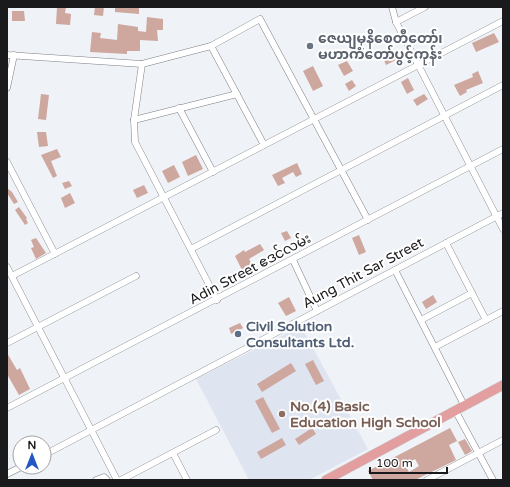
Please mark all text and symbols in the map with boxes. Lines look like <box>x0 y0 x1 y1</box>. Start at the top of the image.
place label: ဇေယျမုနိစေတီတော်၊ မဟာကံတော်ပွင့်ကုန်း <box>318 28 443 66</box>
marker: ဇေယျမုနိစေတီတော်၊ မဟာကံတော်ပွင့်ကုန်း <box>305 41 315 51</box>
street label: Adin Street ဧဒင်လမ်း <box>185 228 314 308</box>
street label: Aung Thit Sar Street <box>300 234 427 312</box>
place label: Civil Solution Consultants Ltd. <box>246 318 354 351</box>
marker: Civil Solution Consultants Ltd. <box>233 329 243 339</box>
place label: No.(4) Basic Education High School <box>290 398 441 431</box>
marker: No.(4) Basic Education High School <box>277 409 287 419</box>
north arrow <box>12 435 52 475</box>
text: N <box>28 439 36 452</box>
scale bar <box>370 449 447 475</box>
text: 100 m <box>376 456 413 470</box>

